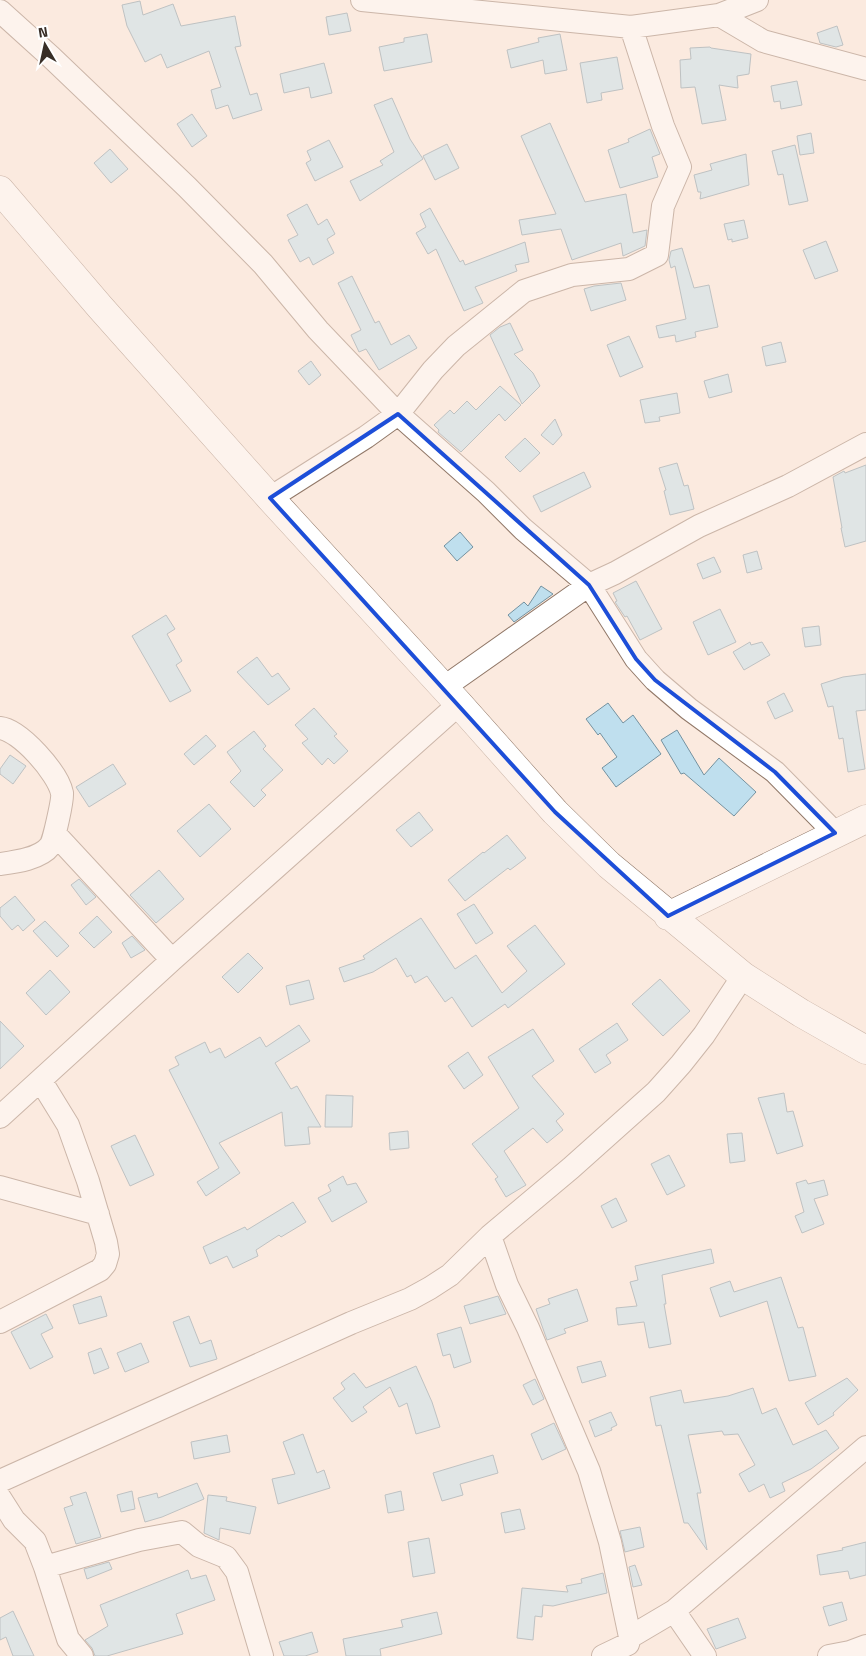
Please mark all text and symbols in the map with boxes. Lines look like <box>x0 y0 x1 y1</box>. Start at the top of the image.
north arrow <box>20 20 70 70</box>
text: N <box>36 21 49 43</box>

